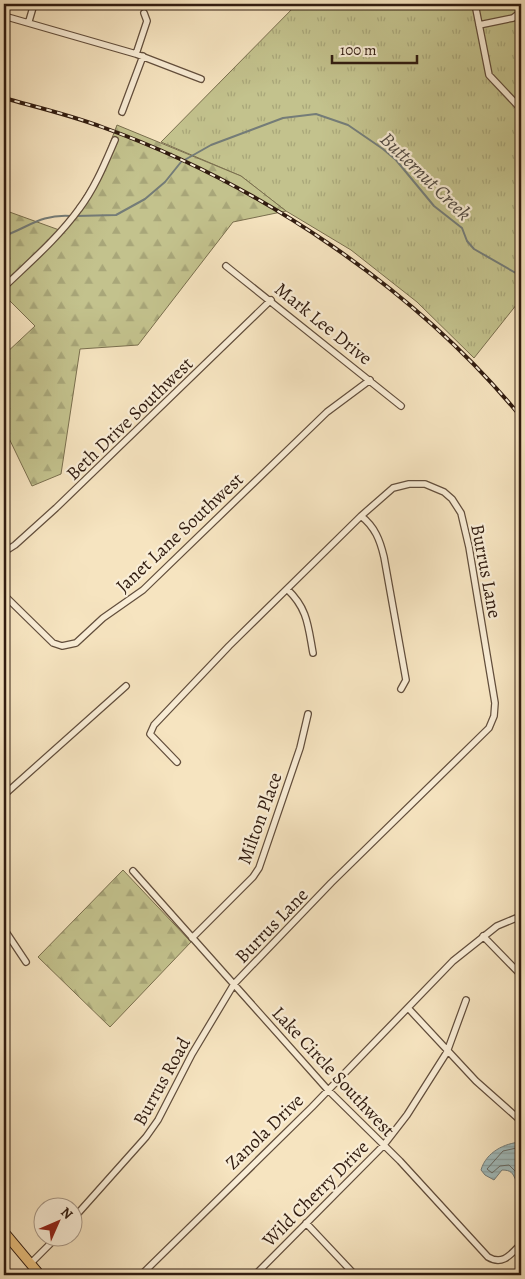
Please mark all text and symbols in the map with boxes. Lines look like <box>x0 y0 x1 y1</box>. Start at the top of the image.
scale bar <box>332 32 418 64</box>
text: 100 m <box>340 40 377 60</box>
water label: Butternut Creek <box>374 126 477 227</box>
street label: Mark Lee Drive <box>269 276 378 371</box>
street label: Beth Drive Southwest <box>61 351 199 486</box>
street label: Janet Lane Southwest <box>110 467 249 599</box>
street label: Burrus Lane <box>464 522 508 620</box>
street label: Milton Place <box>231 769 289 868</box>
street label: Burrus Lane <box>229 882 314 969</box>
street label: Lake Circle Southwest <box>266 1001 401 1143</box>
street label: Burrus Road <box>127 1032 197 1130</box>
street label: Zanola Drive <box>220 1088 309 1176</box>
street label: Wild Cherry Drive <box>256 1135 375 1254</box>
north arrow <box>32 1196 82 1246</box>
text: N <box>57 1203 77 1223</box>

